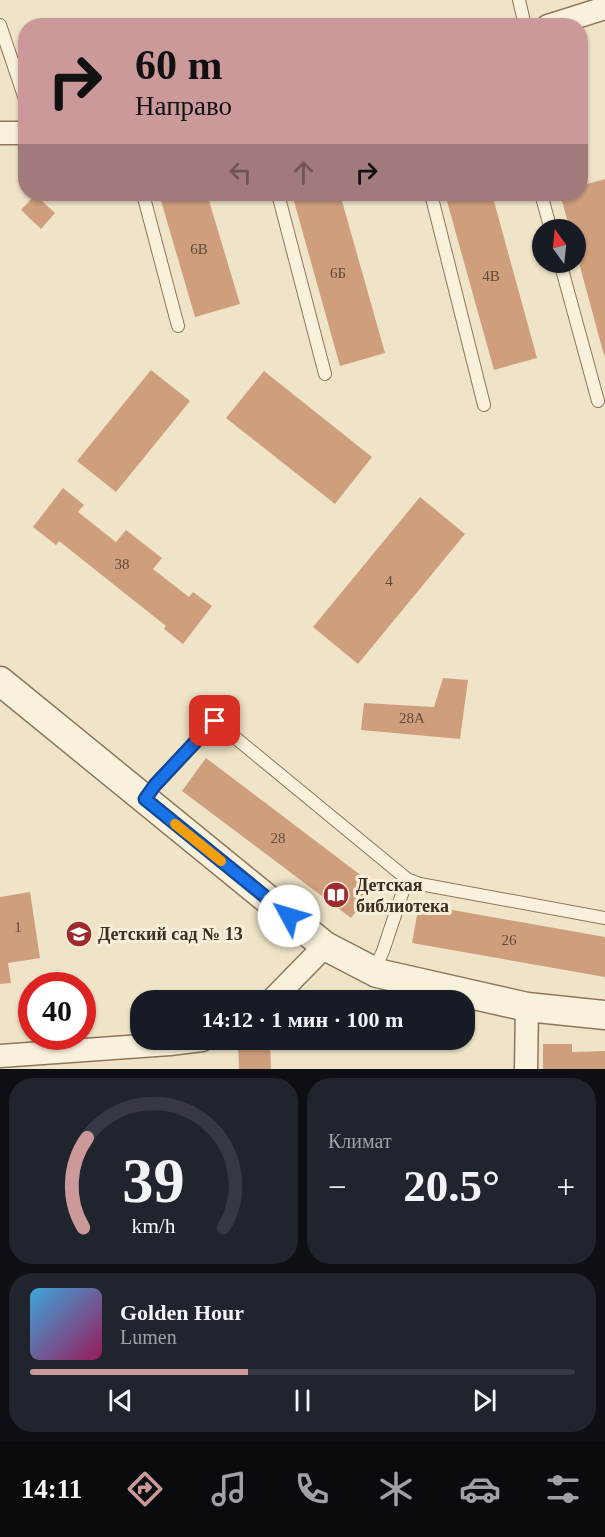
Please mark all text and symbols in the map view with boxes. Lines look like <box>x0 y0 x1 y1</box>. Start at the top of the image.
icon: right <box>36 42 114 120</box>
text: 60 m <box>135 42 223 88</box>
text: Направо <box>135 91 232 121</box>
icon: left <box>224 156 257 189</box>
icon: ahead <box>287 156 320 189</box>
icon: right <box>350 156 383 189</box>
north arrow <box>532 219 586 273</box>
map controls <box>532 219 586 273</box>
house number: 6В <box>190 241 208 257</box>
house number: 6Б <box>330 265 346 281</box>
house number: 4В <box>482 268 500 284</box>
house number: 38 <box>115 556 130 572</box>
house number: 4 <box>385 573 393 589</box>
pin <box>189 695 240 746</box>
icon: arrive <box>198 704 231 737</box>
house number: 28А <box>399 710 425 726</box>
house number: 28 <box>271 830 286 846</box>
place label: Детская библиотека <box>356 875 449 916</box>
library icon: Детская библиотека <box>321 880 351 910</box>
position arrow <box>257 884 321 948</box>
house number: 1 <box>14 919 22 935</box>
school or university icon: Детский сад № 13 <box>64 919 94 949</box>
place label: Детский сад № 13 <box>98 924 243 944</box>
house number: 26 <box>502 932 517 948</box>
speed limit sign: 40 <box>18 972 96 1050</box>
text: 14:12 · 1 мин · 100 m <box>202 1007 403 1032</box>
text: Климат <box>328 1130 392 1152</box>
text: 39 <box>122 1146 185 1215</box>
text: 20.5° <box>403 1161 500 1211</box>
text: − <box>328 1169 347 1205</box>
text: + <box>556 1169 575 1205</box>
text: km/h <box>131 1214 176 1238</box>
text: Golden Hour <box>120 1300 244 1325</box>
text: Lumen <box>120 1326 177 1348</box>
icon: previous <box>104 1384 137 1417</box>
icon: pause <box>286 1384 319 1417</box>
icon: next <box>468 1384 501 1417</box>
icon: directions <box>124 1468 166 1510</box>
icon: music <box>208 1468 250 1510</box>
icon: phone <box>291 1468 333 1510</box>
icon: climate <box>375 1468 417 1510</box>
icon: car <box>459 1468 501 1510</box>
icon: filters <box>542 1468 584 1510</box>
text: 14:11 <box>21 1474 82 1504</box>

